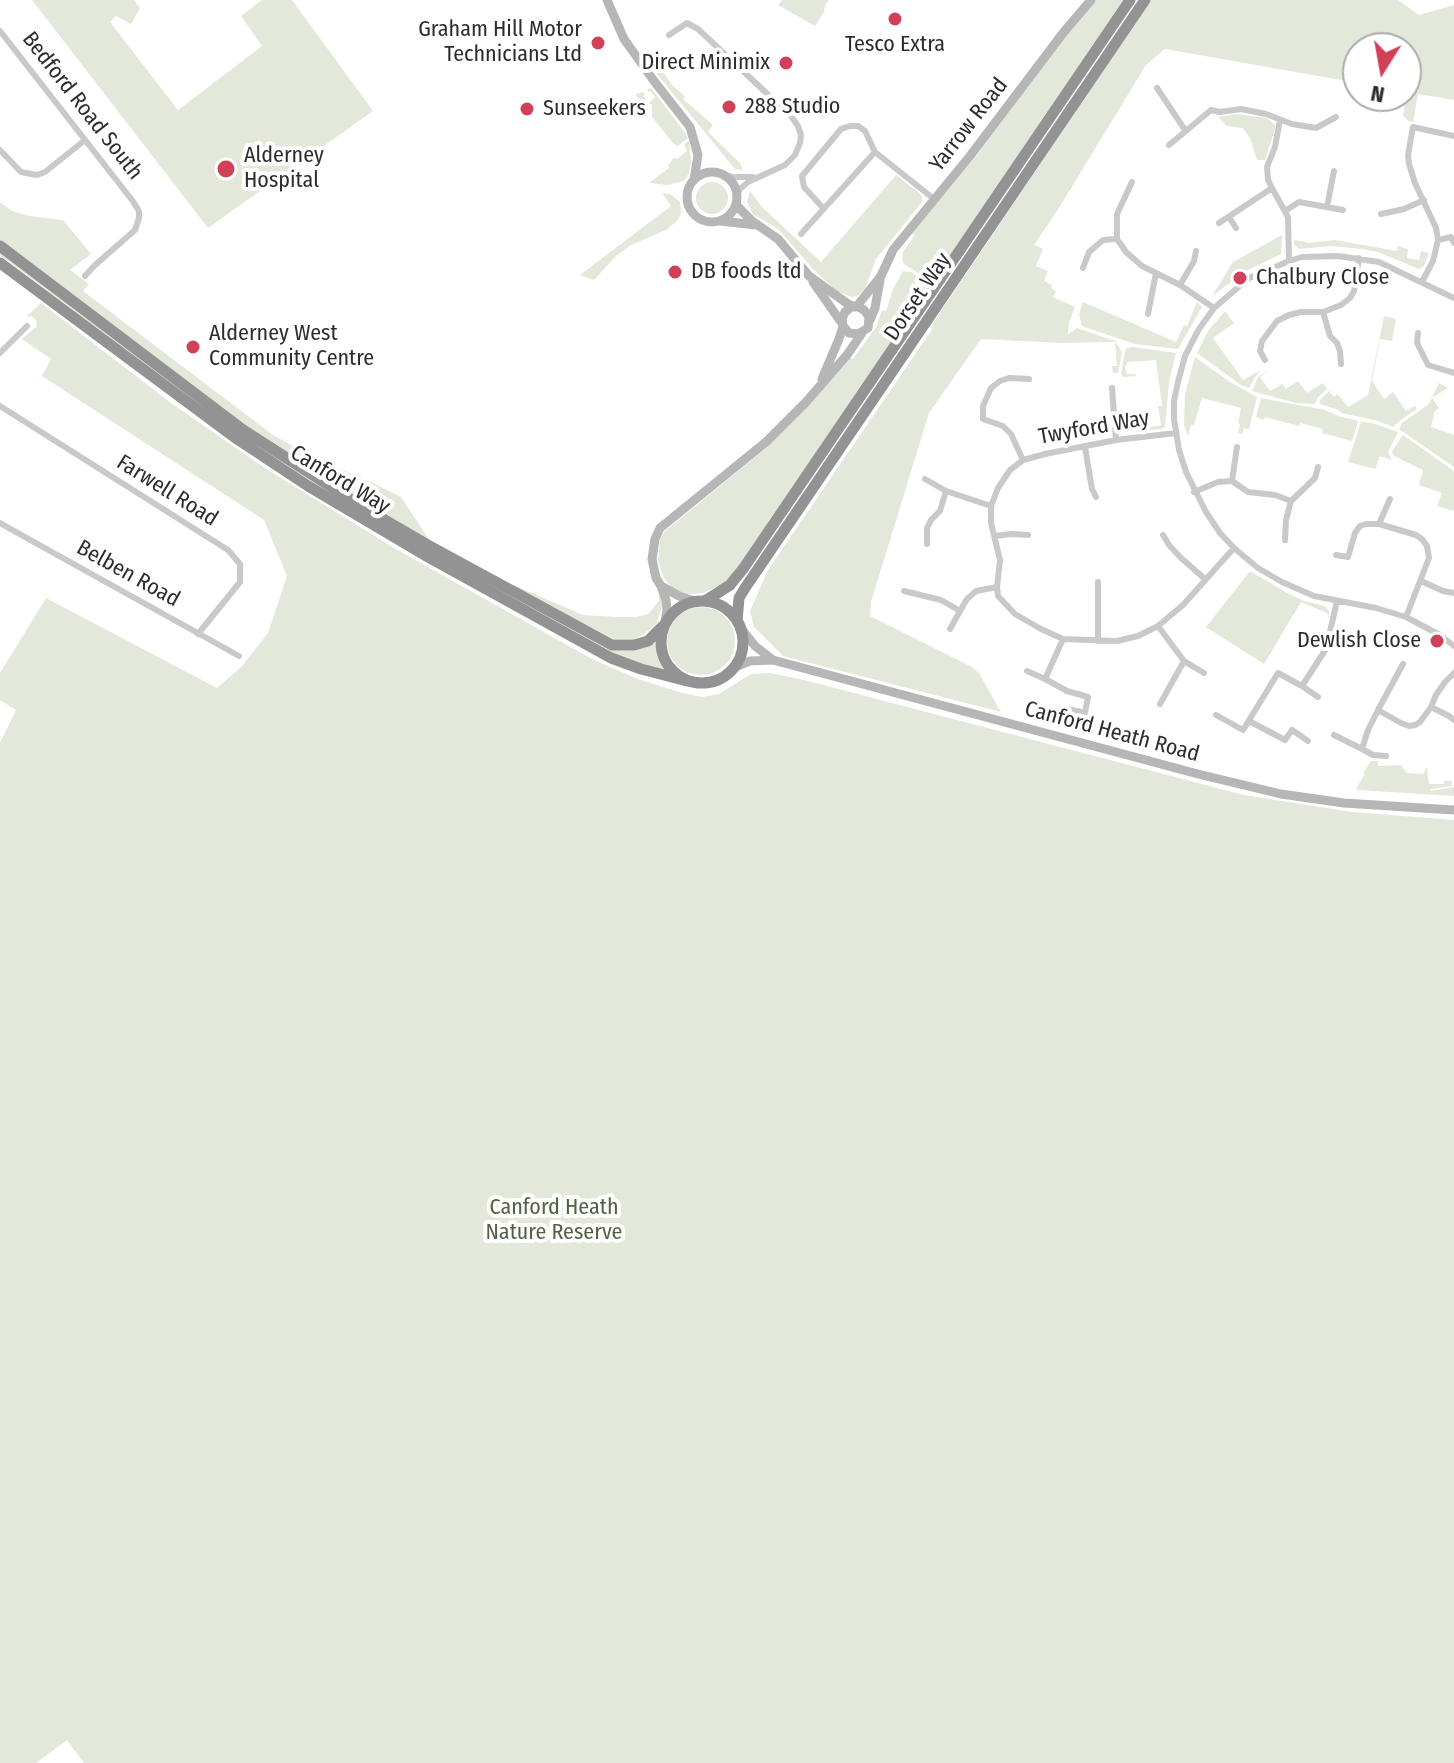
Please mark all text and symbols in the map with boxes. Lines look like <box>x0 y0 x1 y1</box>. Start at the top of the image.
marker: Tesco Extra <box>886 10 904 28</box>
place label: Graham Hill Motor Technicians Ltd <box>418 17 582 68</box>
street label: Bedford Road South <box>16 27 148 185</box>
place label: Tesco Extra <box>845 32 945 58</box>
north arrow <box>1342 32 1422 112</box>
marker: Graham Hill Motor Technicians Ltd <box>589 34 607 52</box>
place label: Direct Minimix <box>642 50 770 76</box>
marker: Direct Minimix <box>777 54 795 72</box>
street label: Yarrow Road <box>924 73 1014 177</box>
text: N <box>1369 80 1387 109</box>
place label: 288 Studio <box>745 94 840 120</box>
place label: Sunseekers <box>543 96 646 122</box>
marker: 288 Studio <box>720 98 738 116</box>
marker: Sunseekers <box>518 100 536 118</box>
place label: Alderney Hospital <box>244 143 324 194</box>
marker: Alderney Hospital <box>215 158 237 180</box>
street label: Dorset Way <box>879 248 957 346</box>
place label: DB foods ltd <box>691 259 801 285</box>
marker: DB foods ltd <box>666 263 684 281</box>
place label: Chalbury Close <box>1256 265 1389 291</box>
marker: Chalbury Close <box>1231 269 1249 287</box>
place label: Alderney West Community Centre <box>209 321 374 372</box>
marker: Alderney West Community Centre <box>184 338 202 356</box>
street label: Twyford Way <box>1037 405 1151 451</box>
street label: Canford Way <box>285 440 395 520</box>
street label: Farwell Road <box>111 449 223 533</box>
street label: Belben Road <box>72 535 184 613</box>
place label: Dewlish Close <box>1297 628 1421 654</box>
marker: Dewlish Close <box>1428 632 1446 650</box>
street label: Canford Heath Road <box>1022 696 1202 768</box>
park label: Canford Heath Nature Reserve <box>486 1195 622 1246</box>

